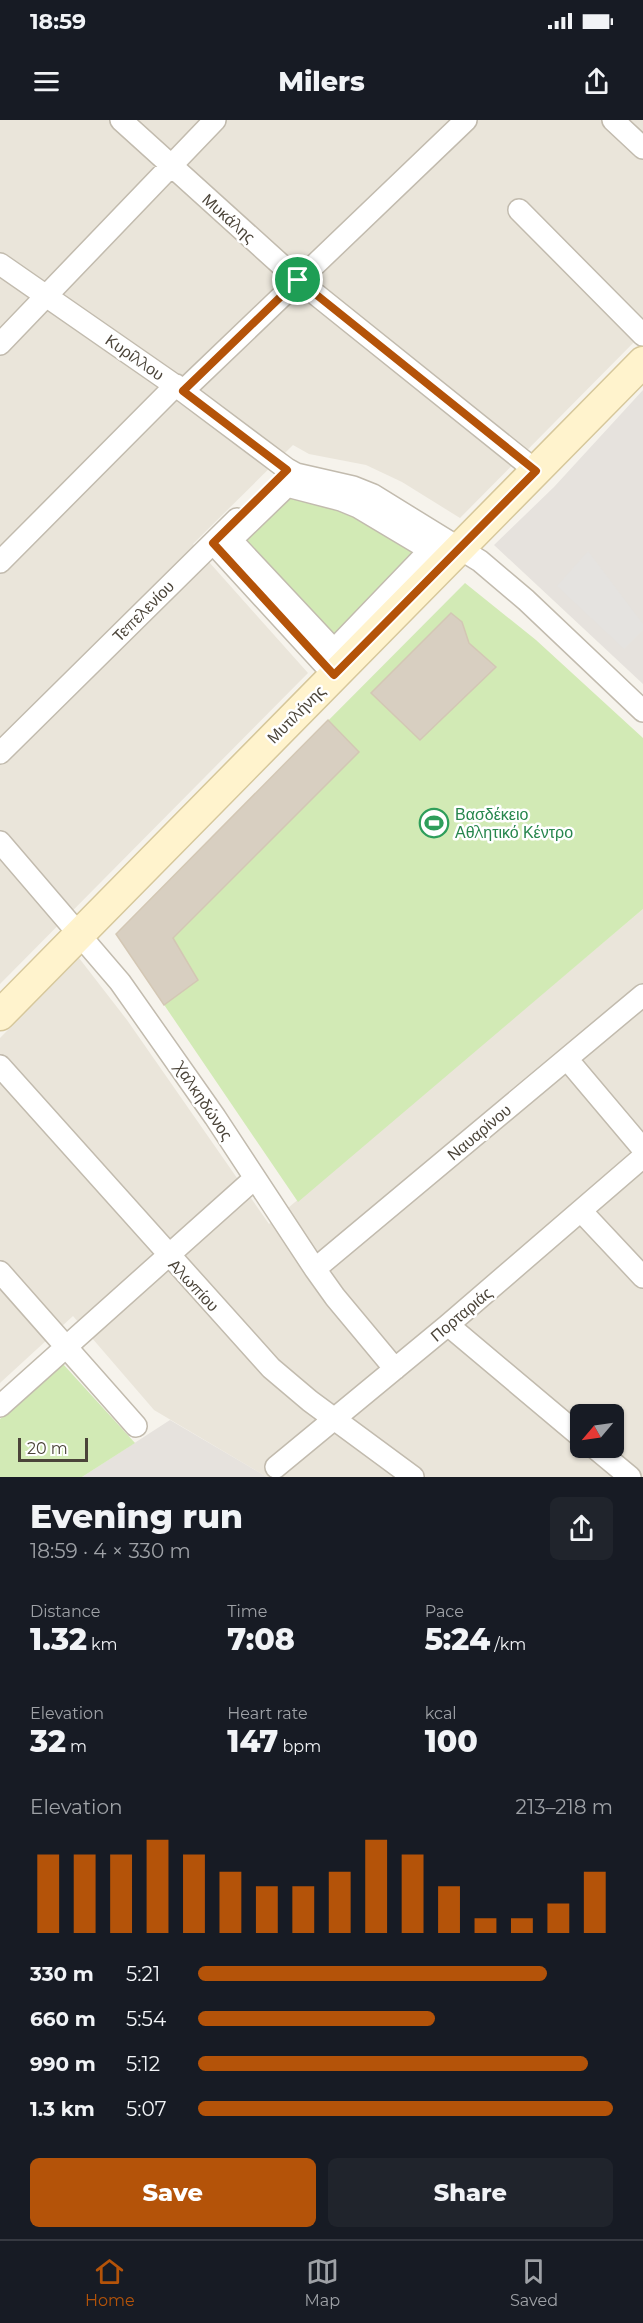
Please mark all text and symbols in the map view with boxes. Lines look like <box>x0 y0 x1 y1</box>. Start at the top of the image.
text: 18:59 <box>30 8 86 35</box>
icon: menu <box>30 65 63 98</box>
text: Milers <box>278 65 365 98</box>
icon: share <box>580 65 613 98</box>
street label: Μυκάλης <box>198 190 259 247</box>
pin <box>272 254 323 305</box>
icon: arrive <box>281 263 314 296</box>
street label: Κυρίλλου <box>102 330 168 384</box>
street label: Τεπελενίου <box>109 577 178 646</box>
street label: Μυτιλήνης <box>263 681 329 747</box>
place label: Βασδέκειο Αθλητικό Κέντρο <box>455 805 573 842</box>
sports icon: Βασδέκειο Αθλητικό Κέντρο <box>418 807 450 839</box>
street label: Χαλκηδώνος <box>169 1057 237 1144</box>
street label: Ναυαρίνου <box>444 1100 515 1164</box>
street label: Αλωπίου <box>165 1255 223 1315</box>
street label: Πορταριάς <box>427 1283 496 1346</box>
north arrow <box>570 1404 624 1458</box>
map controls <box>570 1404 624 1458</box>
scale bar <box>18 1435 88 1462</box>
text: 20 m <box>27 1439 68 1458</box>
text: Evening run <box>30 1496 243 1536</box>
button: share <box>550 1497 613 1560</box>
text: 18:59 · 4 × 330 m <box>30 1539 191 1563</box>
text: Distance <box>30 1602 100 1621</box>
text: Time <box>227 1602 267 1621</box>
text: Pace <box>425 1602 464 1621</box>
text: 1.32 <box>30 1621 87 1658</box>
text: 7:08 <box>227 1621 295 1658</box>
text: 5:24 <box>425 1621 490 1658</box>
text: km <box>87 1635 117 1654</box>
text: /km <box>490 1635 526 1654</box>
text: Elevation <box>30 1704 104 1723</box>
text: Heart rate <box>227 1704 308 1723</box>
text: kcal <box>425 1704 457 1723</box>
text: 32 <box>30 1723 66 1760</box>
text: 147 <box>227 1723 278 1760</box>
text: 100 <box>425 1723 478 1760</box>
text: m <box>66 1737 87 1756</box>
text: bpm <box>278 1737 321 1756</box>
text: Elevation <box>30 1795 122 1819</box>
text: 213–218 m <box>516 1795 613 1819</box>
text: 330 m <box>30 1962 94 1986</box>
text: 5:21 <box>126 1962 160 1986</box>
text: 660 m <box>30 2007 96 2031</box>
text: 5:54 <box>126 2007 166 2031</box>
text: 990 m <box>30 2052 96 2076</box>
text: 5:12 <box>126 2052 160 2076</box>
text: 1.3 km <box>30 2097 95 2121</box>
text: 5:07 <box>126 2097 166 2121</box>
button: Save <box>30 2158 316 2227</box>
button: Share <box>328 2158 613 2227</box>
tab: Home <box>85 2255 135 2310</box>
tab: Map <box>305 2255 340 2310</box>
tab: Saved <box>510 2255 558 2310</box>

